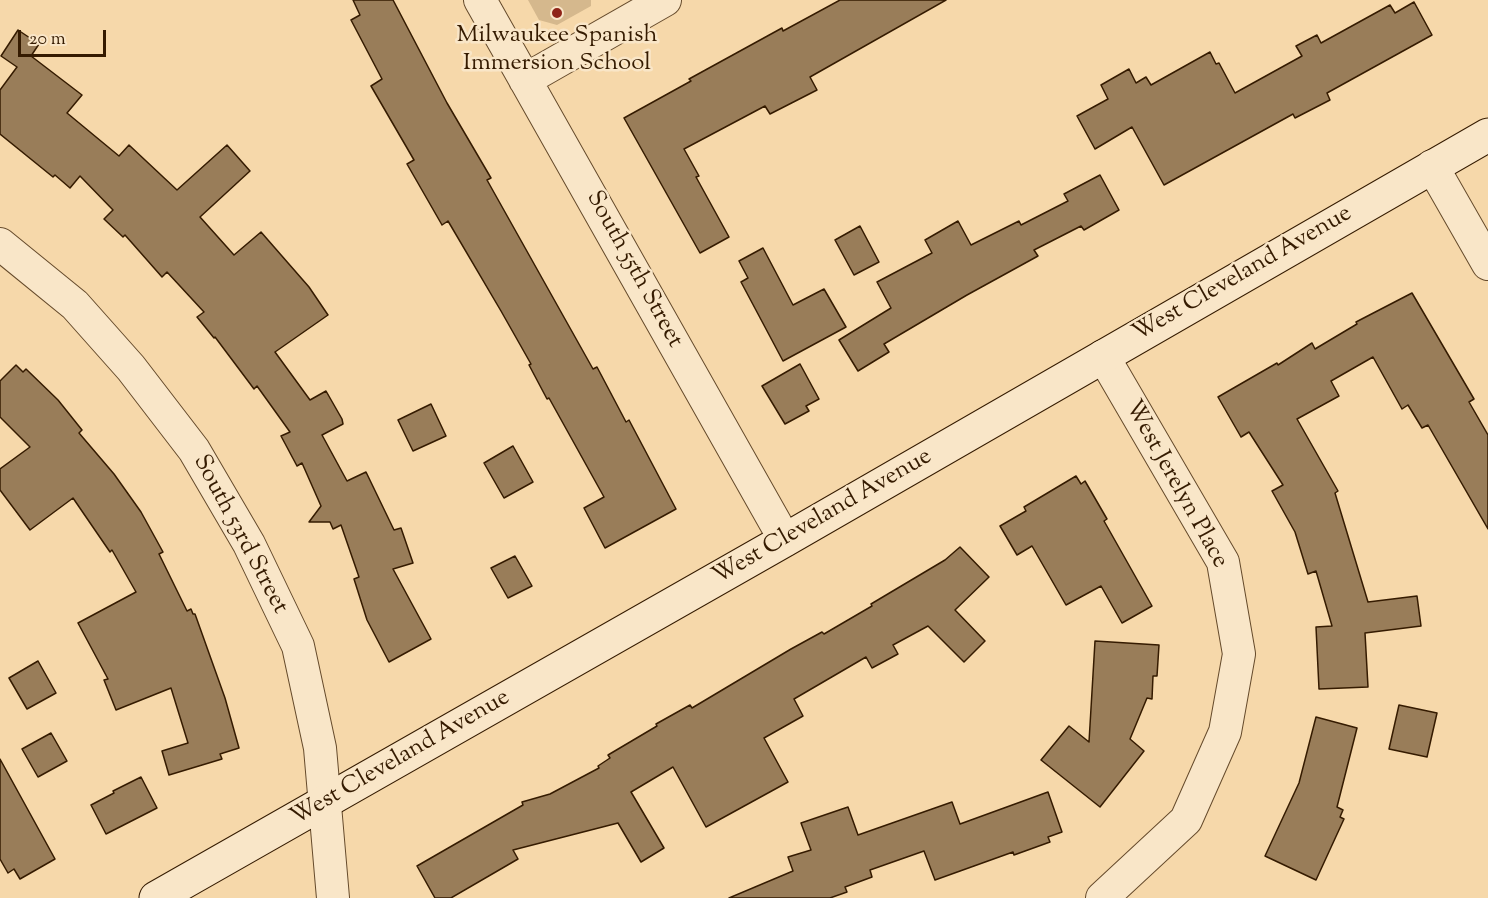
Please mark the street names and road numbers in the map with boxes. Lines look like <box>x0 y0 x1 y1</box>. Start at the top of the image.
street label: South 55th Street <box>578 187 688 353</box>
street label: West Cleveland Avenue <box>1128 200 1358 350</box>
street label: West Jerelyn Place <box>1117 396 1233 574</box>
street label: West Cleveland Avenue <box>708 443 938 593</box>
street label: South 53rd Street <box>185 451 293 619</box>
street label: West Cleveland Avenue <box>286 684 516 834</box>

